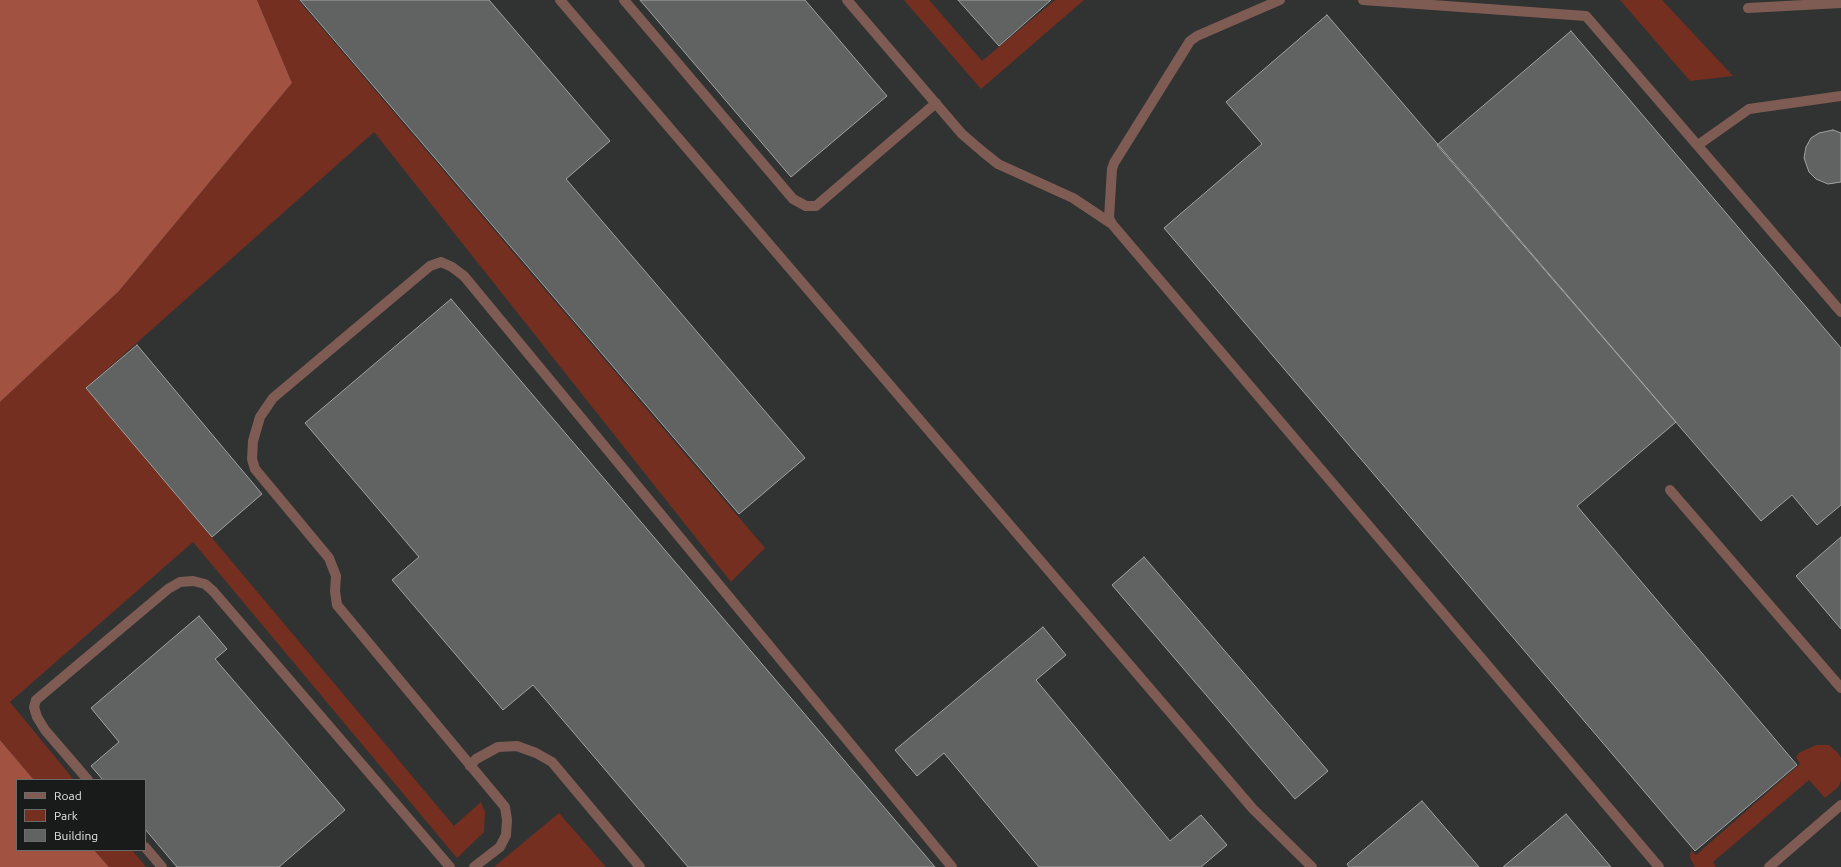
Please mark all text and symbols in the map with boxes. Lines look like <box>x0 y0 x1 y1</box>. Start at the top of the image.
legend <box>16 779 146 851</box>
text: Road <box>54 789 82 802</box>
text: Park <box>54 809 78 822</box>
text: Building <box>54 829 98 842</box>

